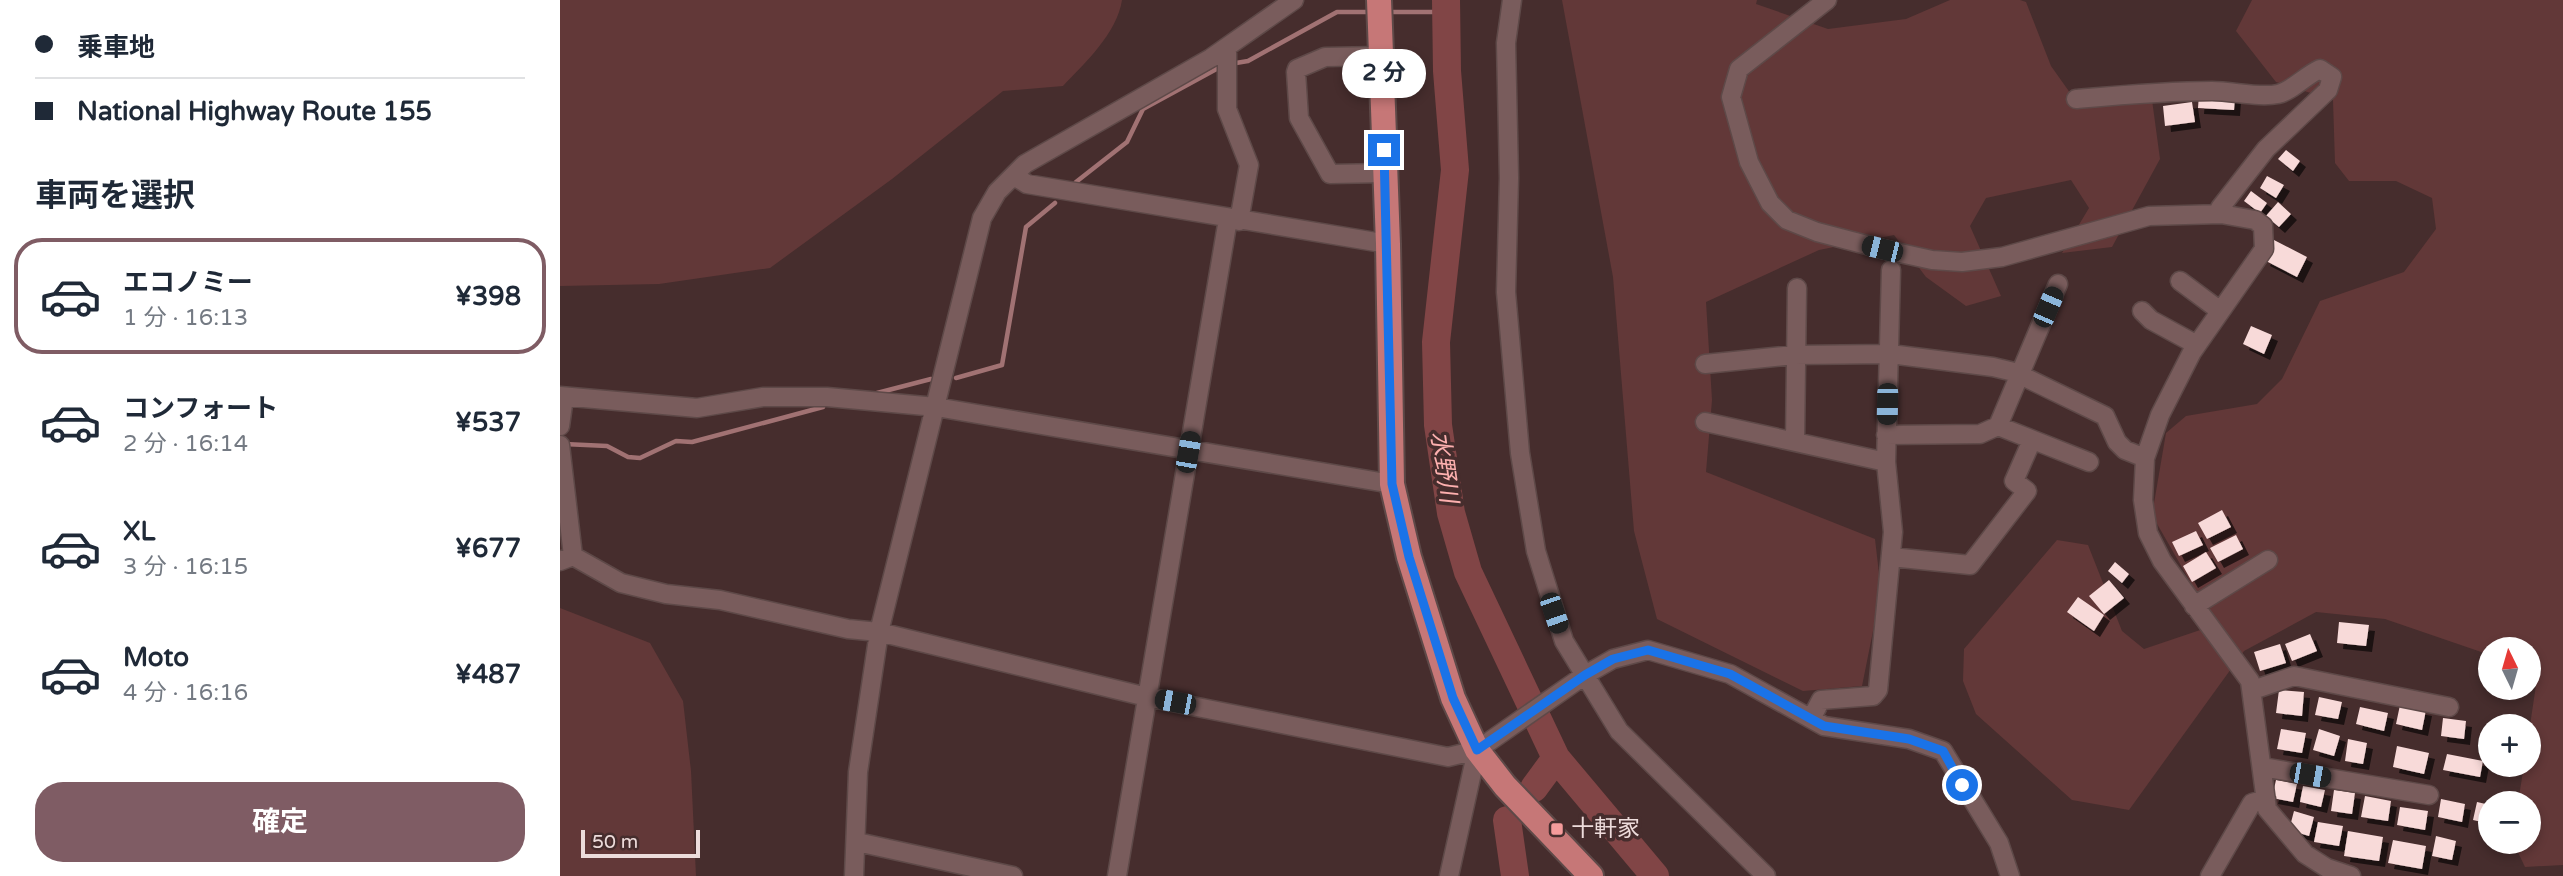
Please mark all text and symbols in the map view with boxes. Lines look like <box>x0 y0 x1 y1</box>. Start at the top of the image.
text: 乗車地 <box>77 32 155 63</box>
callout: 2 分 <box>1342 48 1426 97</box>
text: 2 分 <box>1362 59 1406 87</box>
text: National Highway Route 155 <box>77 96 432 127</box>
route end <box>1368 134 1400 166</box>
text: 車両を選択 <box>35 177 195 215</box>
car <box>1860 234 1905 264</box>
icon: car <box>39 265 102 328</box>
text: エコノミー <box>123 267 253 298</box>
text: ¥398 <box>455 281 521 312</box>
car <box>2031 284 2066 330</box>
text: 1 分 · 16:13 <box>123 304 248 332</box>
car <box>1877 383 1898 425</box>
icon: car <box>39 391 102 454</box>
text: コンフォート <box>123 393 278 424</box>
text: ¥537 <box>455 407 521 438</box>
car <box>1175 429 1202 475</box>
water label: 水野川 <box>1425 429 1464 508</box>
text: 2 分 · 16:14 <box>123 430 248 458</box>
text: XL <box>123 516 155 547</box>
icon: car <box>39 517 102 580</box>
text: ¥677 <box>455 533 521 564</box>
text: 3 分 · 16:15 <box>123 553 248 581</box>
car <box>1538 590 1571 636</box>
north arrow <box>2478 637 2541 700</box>
map controls <box>2478 637 2541 854</box>
text: Moto <box>123 642 189 673</box>
icon: car <box>39 643 102 706</box>
text: ¥487 <box>455 659 521 690</box>
text: 4 分 · 16:16 <box>123 679 248 707</box>
car <box>1153 688 1198 716</box>
button: + <box>2478 714 2541 777</box>
car <box>2288 761 2333 789</box>
route start <box>1946 769 1978 801</box>
button: 確定 <box>35 782 525 862</box>
button: − <box>2478 791 2541 854</box>
place label: 十軒家 <box>1571 815 1640 843</box>
marker: 十軒家 <box>1549 821 1565 837</box>
scale bar <box>581 827 700 859</box>
text: 50 m <box>592 831 638 853</box>

